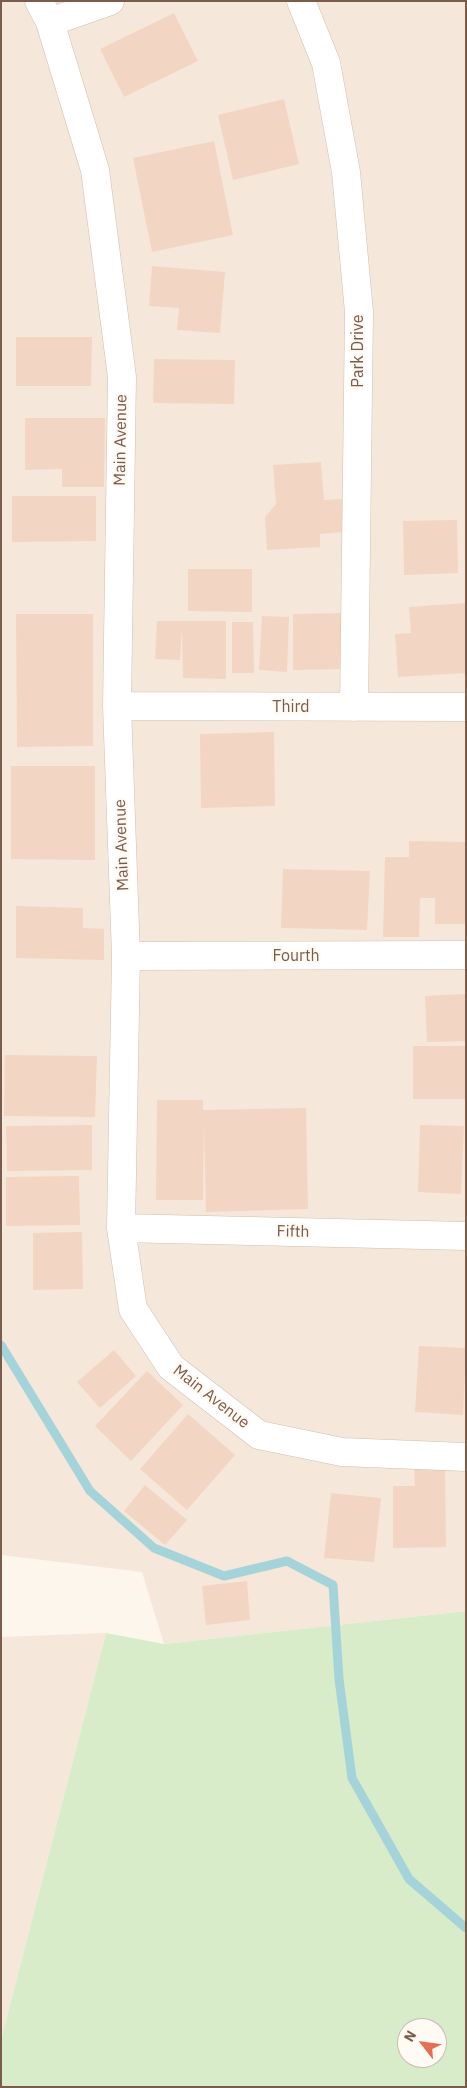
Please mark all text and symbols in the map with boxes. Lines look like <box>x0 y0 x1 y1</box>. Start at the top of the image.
street label: Park Drive <box>348 314 368 388</box>
street label: Main Avenue <box>111 394 131 486</box>
street label: Third <box>272 697 310 717</box>
street label: Main Avenue <box>111 799 133 891</box>
street label: Fourth <box>272 946 320 966</box>
street label: Fifth <box>276 1222 310 1242</box>
street label: Main Avenue <box>169 1361 253 1433</box>
north arrow <box>397 2018 447 2068</box>
text: N <box>400 2027 420 2045</box>

